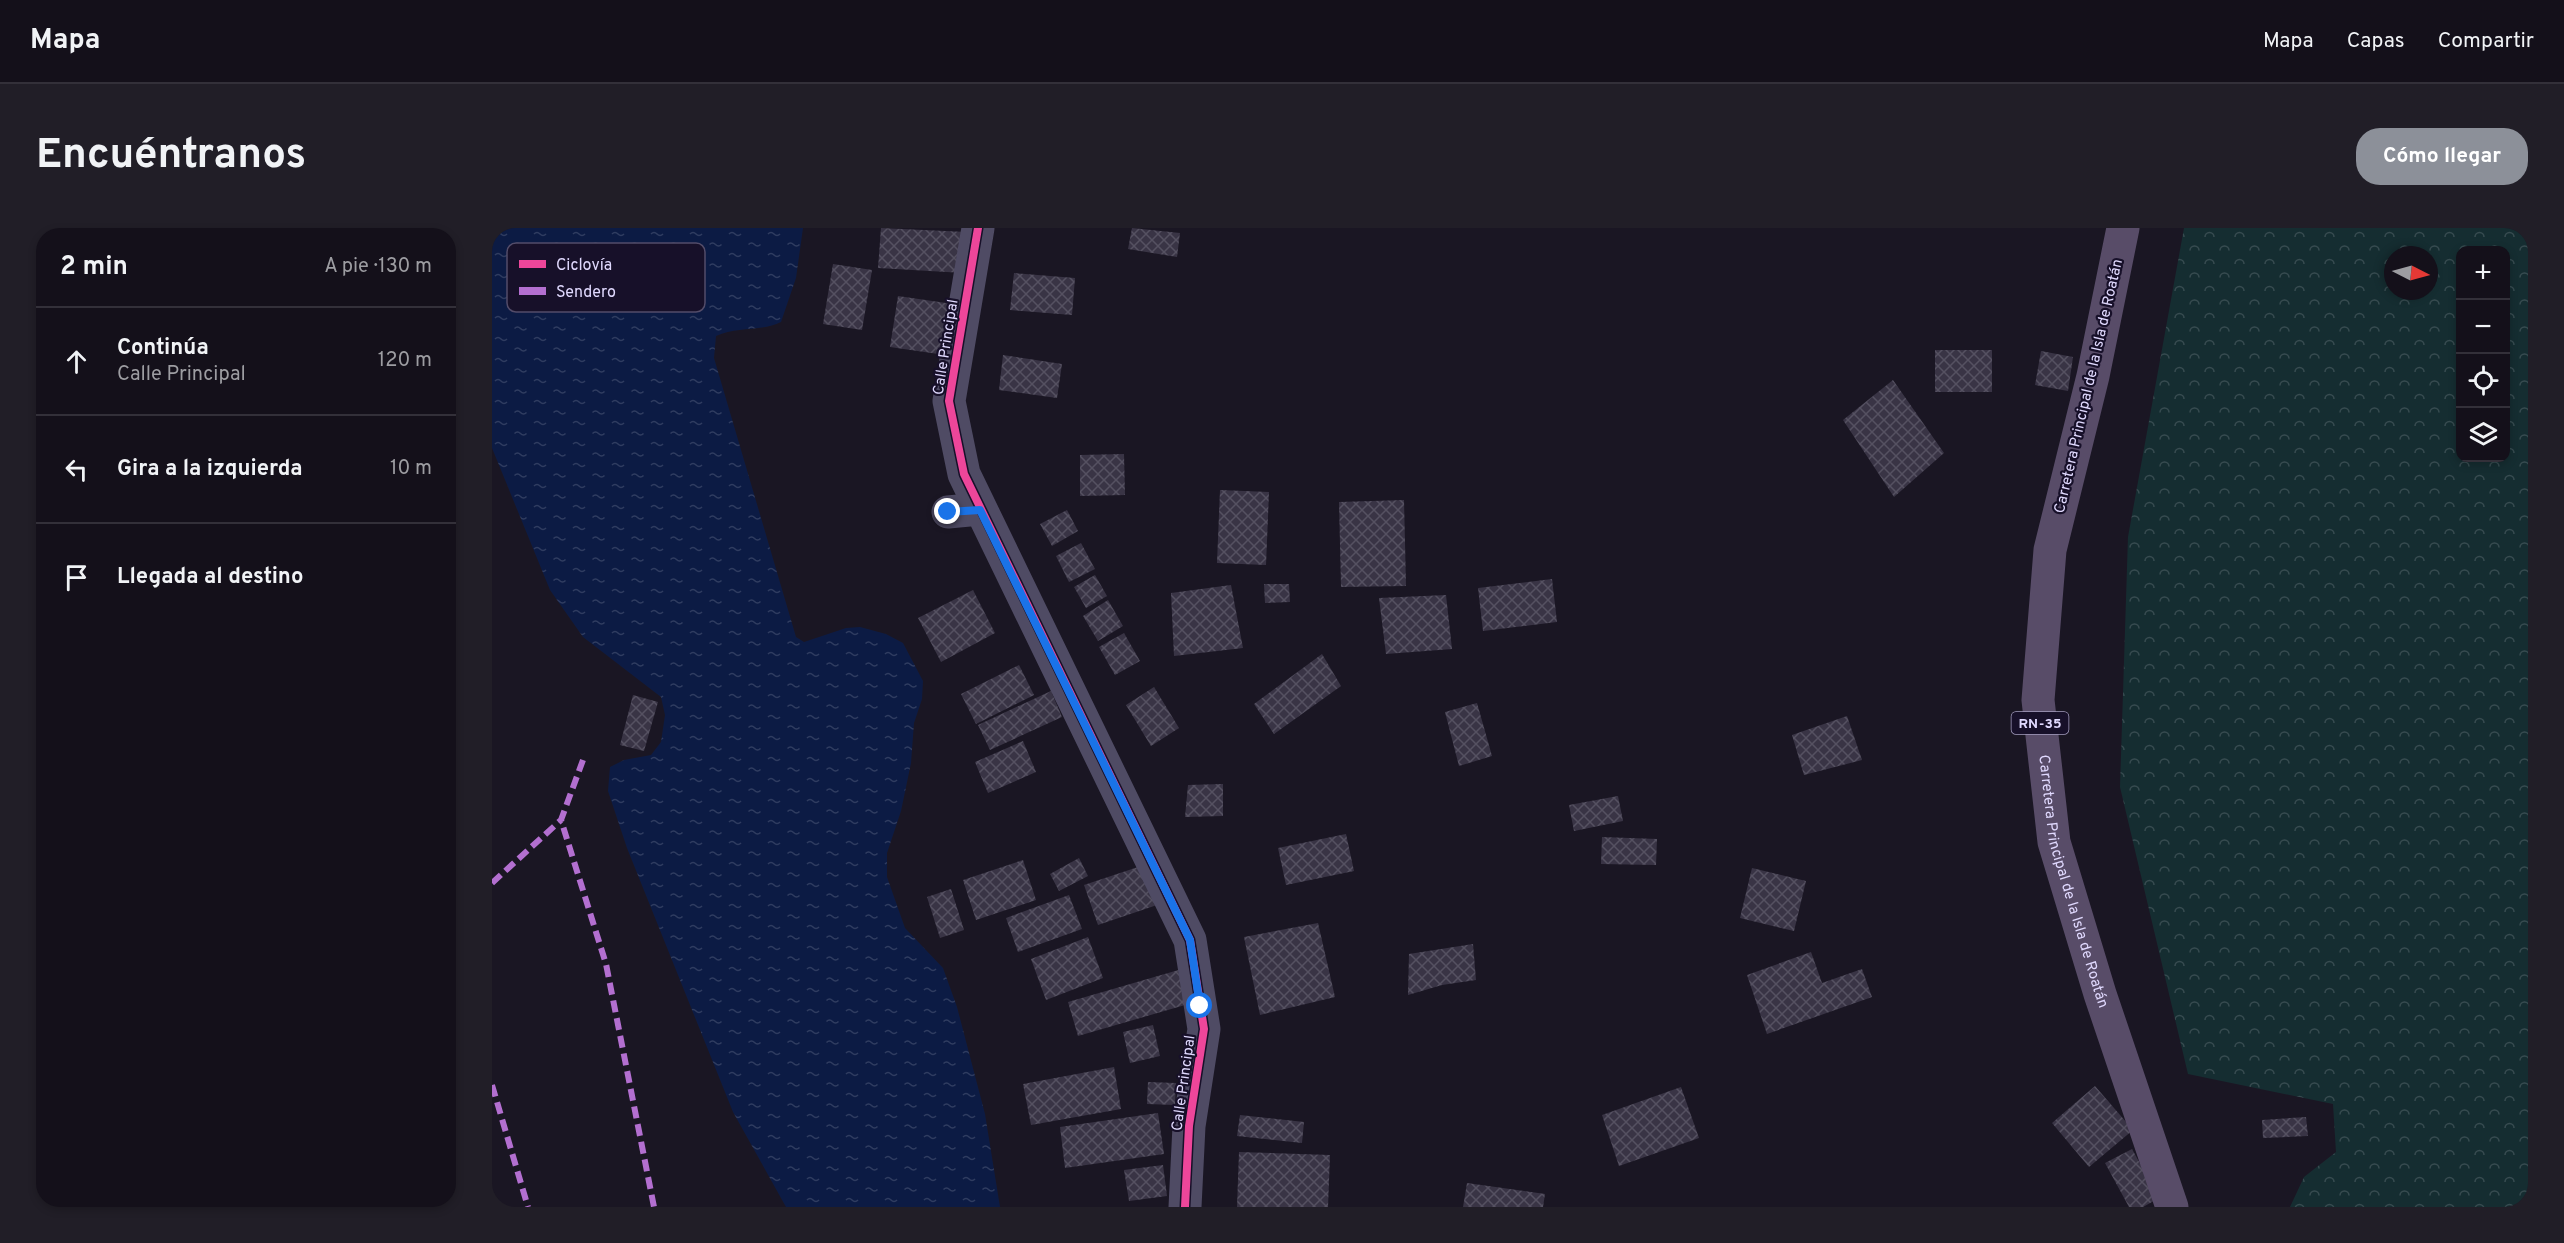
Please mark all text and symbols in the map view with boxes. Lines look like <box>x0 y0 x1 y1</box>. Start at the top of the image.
text: Mapa <box>30 23 100 59</box>
text: Mapa <box>2263 28 2314 55</box>
text: Capas <box>2347 28 2405 55</box>
text: Compartir <box>2438 28 2534 55</box>
button: Cómo llegar <box>2356 128 2528 185</box>
text: Encuéntranos <box>36 130 306 183</box>
legend <box>507 243 705 312</box>
north arrow <box>2384 246 2438 300</box>
map controls <box>2456 246 2510 462</box>
button: + <box>2456 246 2510 300</box>
text: 2 min <box>60 251 128 284</box>
text: A pie · 130 m <box>324 254 432 280</box>
text: Ciclovía <box>556 256 612 276</box>
street label: Carretera Principal de la Isla de Roatán <box>2051 257 2128 515</box>
text: Sendero <box>556 283 616 303</box>
street label: Calle Principal <box>930 298 963 396</box>
button: − <box>2456 300 2510 354</box>
text: Continúa <box>117 335 209 362</box>
icon: ahead <box>60 345 93 378</box>
text: 120 m <box>378 348 432 374</box>
button: locate <box>2456 354 2510 408</box>
text: Calle Principal <box>117 362 246 388</box>
button: layers <box>2456 408 2510 462</box>
icon: left <box>60 453 93 486</box>
text: Gira a la izquierda <box>117 456 303 483</box>
text: 10 m <box>390 456 432 482</box>
route end <box>934 498 960 524</box>
icon: arrive <box>60 561 93 594</box>
text: Llegada al destino <box>117 564 303 591</box>
road number: RN-35 <box>2012 712 2068 734</box>
street label: Carretera Principal de la Isla de Roatán <box>2033 754 2112 1011</box>
route start <box>1186 992 1212 1018</box>
street label: Calle Principal <box>1168 1034 1201 1132</box>

